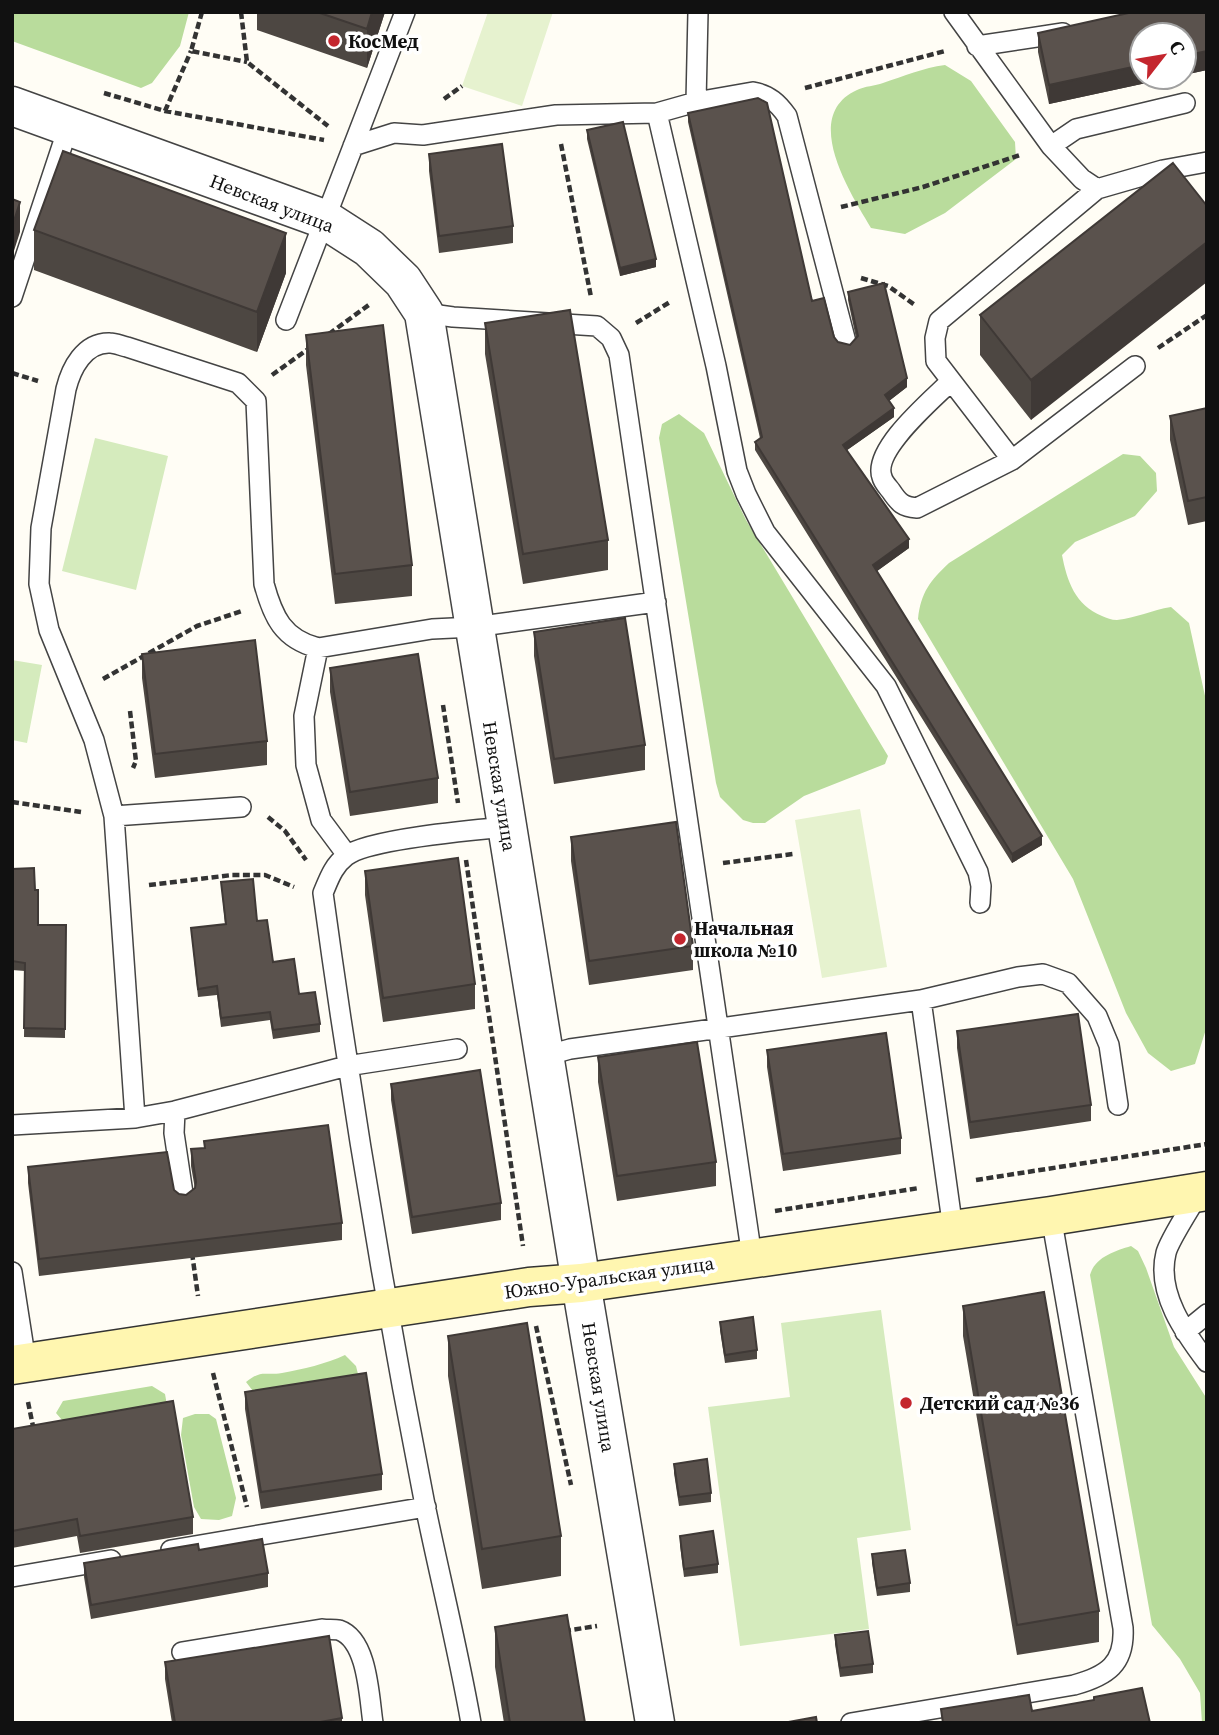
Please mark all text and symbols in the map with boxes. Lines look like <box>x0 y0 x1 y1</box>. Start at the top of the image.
north arrow <box>1128 21 1198 91</box>
place label: КосМед <box>348 28 419 54</box>
marker: КосМед <box>326 33 342 49</box>
text: С <box>1163 35 1192 59</box>
street label: Невская улица <box>206 167 338 239</box>
street label: Невская улица <box>477 719 523 853</box>
place label: Начальная школа №10 <box>694 915 797 963</box>
marker: Начальная школа №10 <box>672 931 688 947</box>
street label: Южно-Уральская улица <box>502 1249 716 1305</box>
street label: Невская улица <box>576 1320 622 1454</box>
place label: Детский сад №36 <box>920 1390 1080 1416</box>
marker: Детский сад №36 <box>898 1395 914 1411</box>

